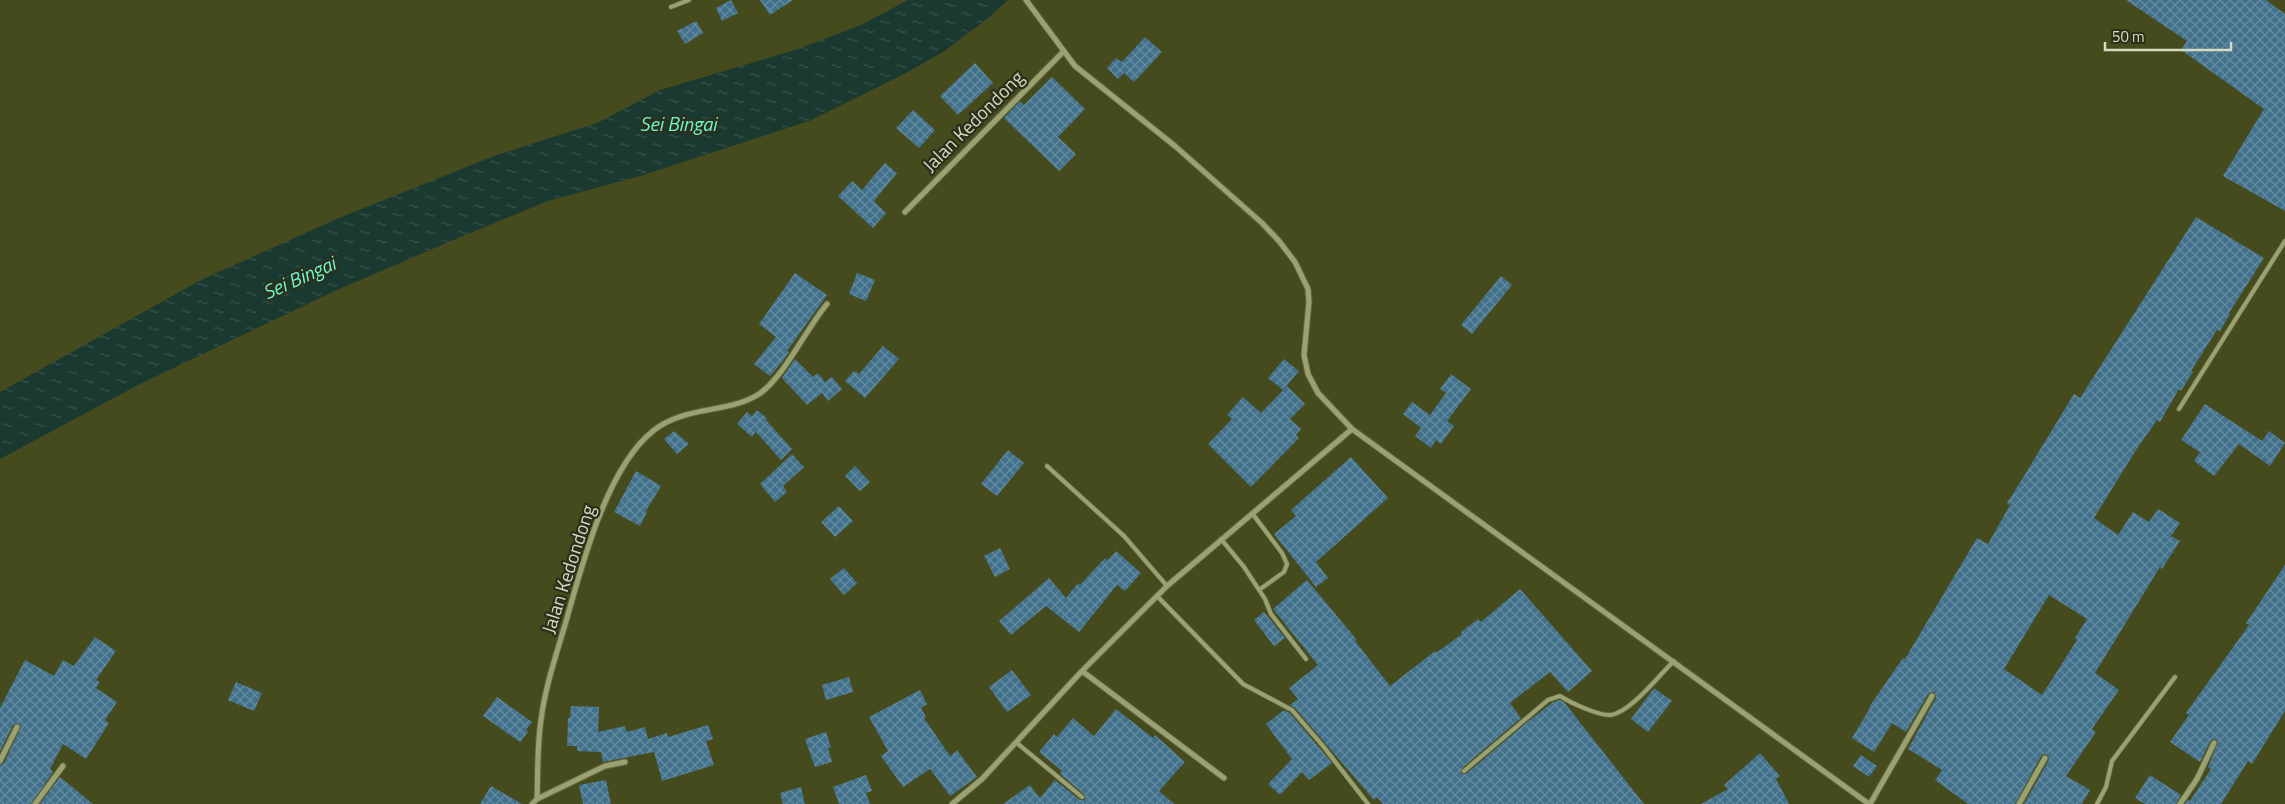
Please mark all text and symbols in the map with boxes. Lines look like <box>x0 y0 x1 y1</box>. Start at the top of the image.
scale bar <box>2105 20 2231 52</box>
text: 50 m <box>2112 25 2145 48</box>
street label: Jalan Kedondong <box>915 63 1030 178</box>
water label: Sei Bingai <box>640 108 719 139</box>
water label: Sei Bingai <box>257 247 343 307</box>
street label: Jalan Kedondong <box>533 501 602 637</box>

